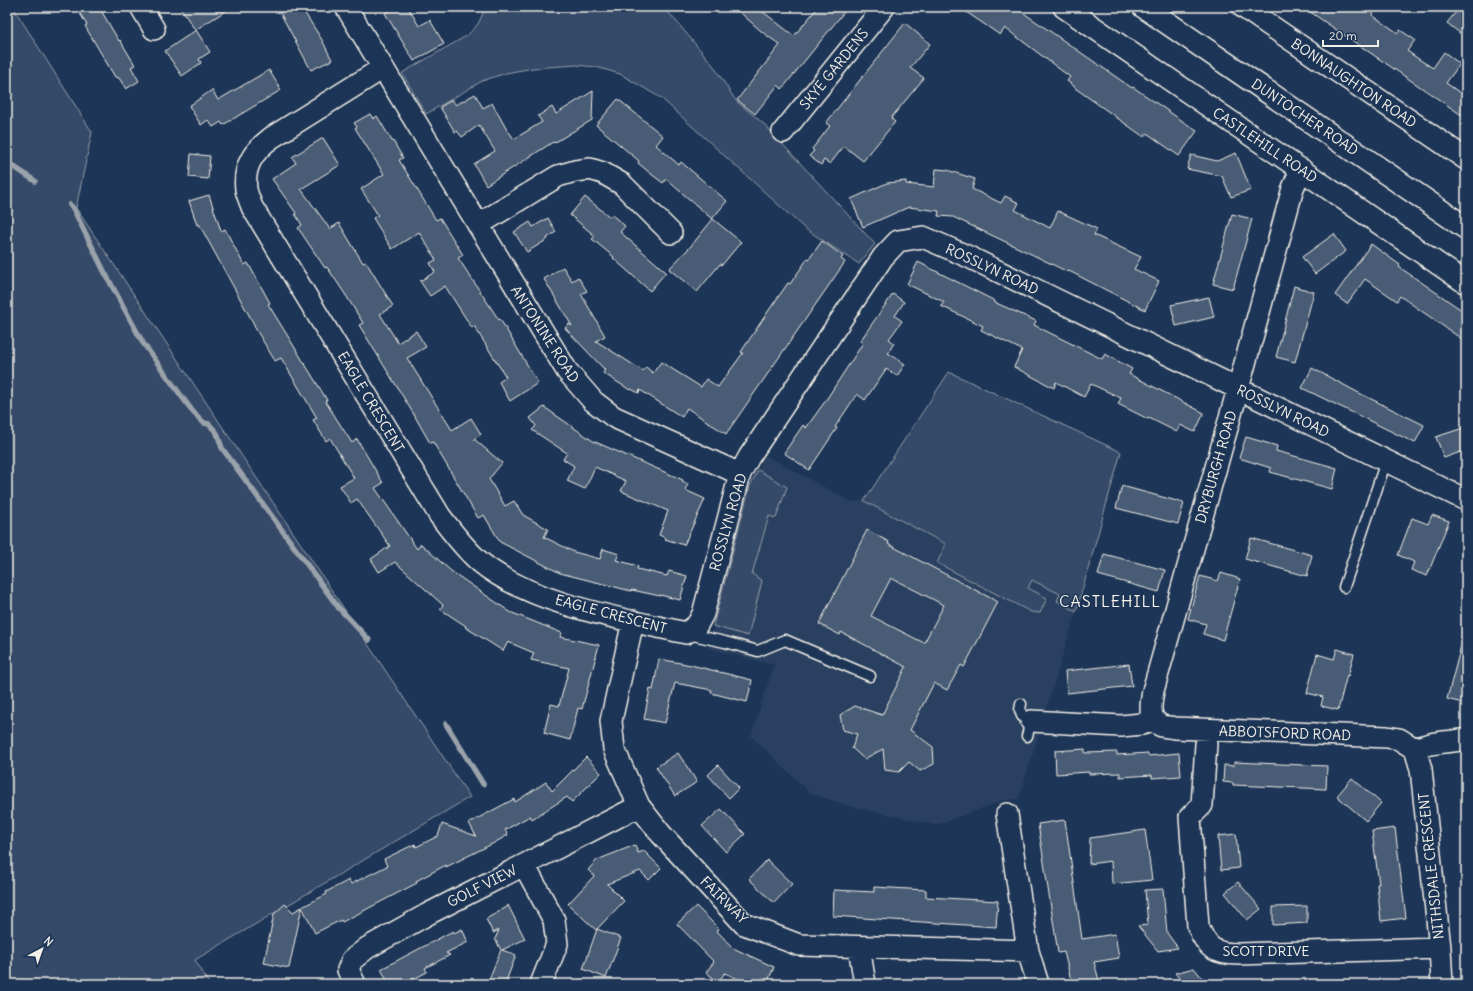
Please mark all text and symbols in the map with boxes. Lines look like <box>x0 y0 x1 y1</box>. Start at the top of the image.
scale bar <box>1323 22 1378 48</box>
street label: SKYE GARDENS <box>796 25 872 113</box>
text: 20 m <box>1329 28 1357 43</box>
street label: BONNAUGHTON ROAD <box>1288 34 1420 132</box>
street label: DUNTOCHER ROAD <box>1248 75 1362 159</box>
street label: CASTLEHILL ROAD <box>1209 103 1321 187</box>
street label: ROSSLYN ROAD <box>942 240 1042 299</box>
street label: ANTONINE ROAD <box>507 282 583 386</box>
street label: EAGLE CRESCENT <box>334 348 408 456</box>
street label: ROSSLYN ROAD <box>1234 381 1332 441</box>
street label: DRYBURGH ROAD <box>1191 409 1241 525</box>
street label: ROSSLYN ROAD <box>705 471 751 573</box>
street label: EAGLE CRESCENT <box>553 590 669 638</box>
district label: CASTLEHILL <box>1059 591 1161 611</box>
street label: ABBOTSFORD ROAD <box>1219 722 1351 744</box>
street label: NITHSDALE CRESCENT <box>1414 792 1448 940</box>
street label: GOLF VIEW <box>444 861 520 911</box>
street label: FAIRWAY <box>696 872 752 928</box>
north arrow <box>22 929 62 969</box>
text: N <box>41 934 56 949</box>
street label: SCOTT DRIVE <box>1222 942 1310 960</box>

